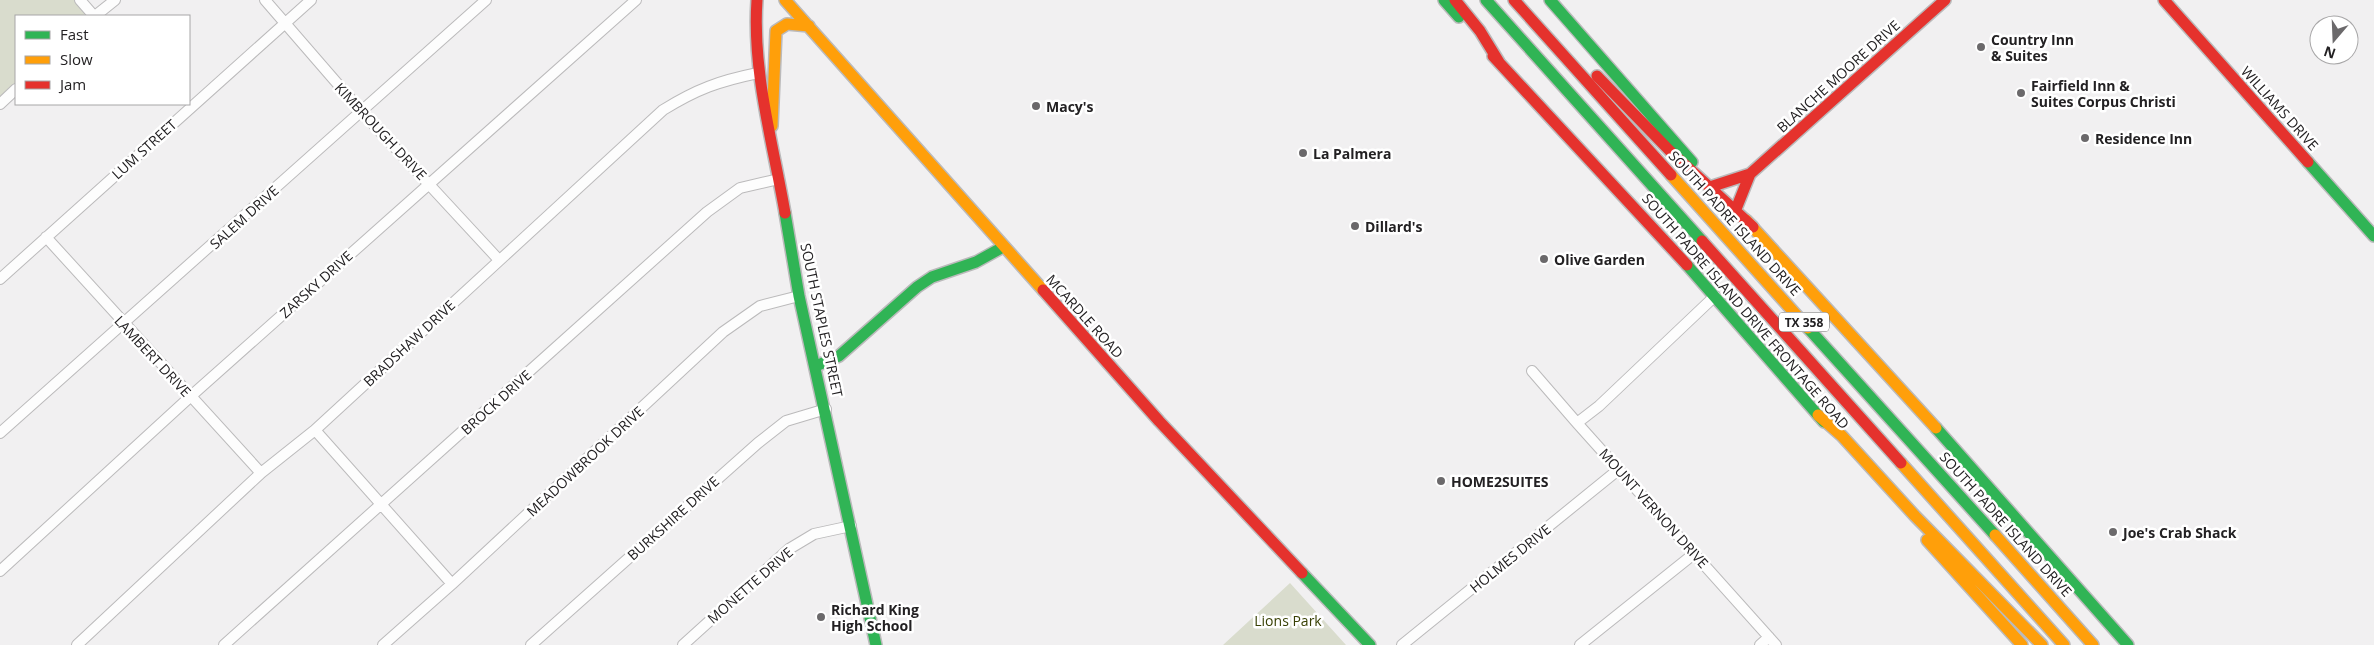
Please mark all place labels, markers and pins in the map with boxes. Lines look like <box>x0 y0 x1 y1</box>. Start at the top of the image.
place label: Country Inn & Suites <box>1991 30 2074 65</box>
marker: Country Inn & Suites <box>1975 41 1987 53</box>
place label: Fairfield Inn & Suites Corpus Christi <box>2031 76 2176 111</box>
marker: Fairfield Inn & Suites Corpus Christi <box>2015 87 2027 99</box>
place label: Macy's <box>1046 97 1094 116</box>
marker: Macy's <box>1030 100 1042 112</box>
place label: Residence Inn <box>2095 129 2192 148</box>
marker: Residence Inn <box>2079 132 2091 144</box>
place label: La Palmera <box>1313 144 1391 163</box>
marker: La Palmera <box>1297 147 1309 159</box>
place label: Dillard's <box>1365 217 1423 236</box>
marker: Dillard's <box>1349 220 1361 232</box>
place label: Olive Garden <box>1554 250 1645 269</box>
marker: Olive Garden <box>1538 253 1550 265</box>
place label: HOME2SUITES <box>1451 472 1549 491</box>
marker: HOME2SUITES <box>1435 475 1447 487</box>
place label: Joe's Crab Shack <box>2121 523 2237 542</box>
marker: Joe's Crab Shack <box>2107 526 2119 538</box>
place label: Richard King High School <box>831 600 919 635</box>
marker: Richard King High School <box>815 611 827 623</box>

